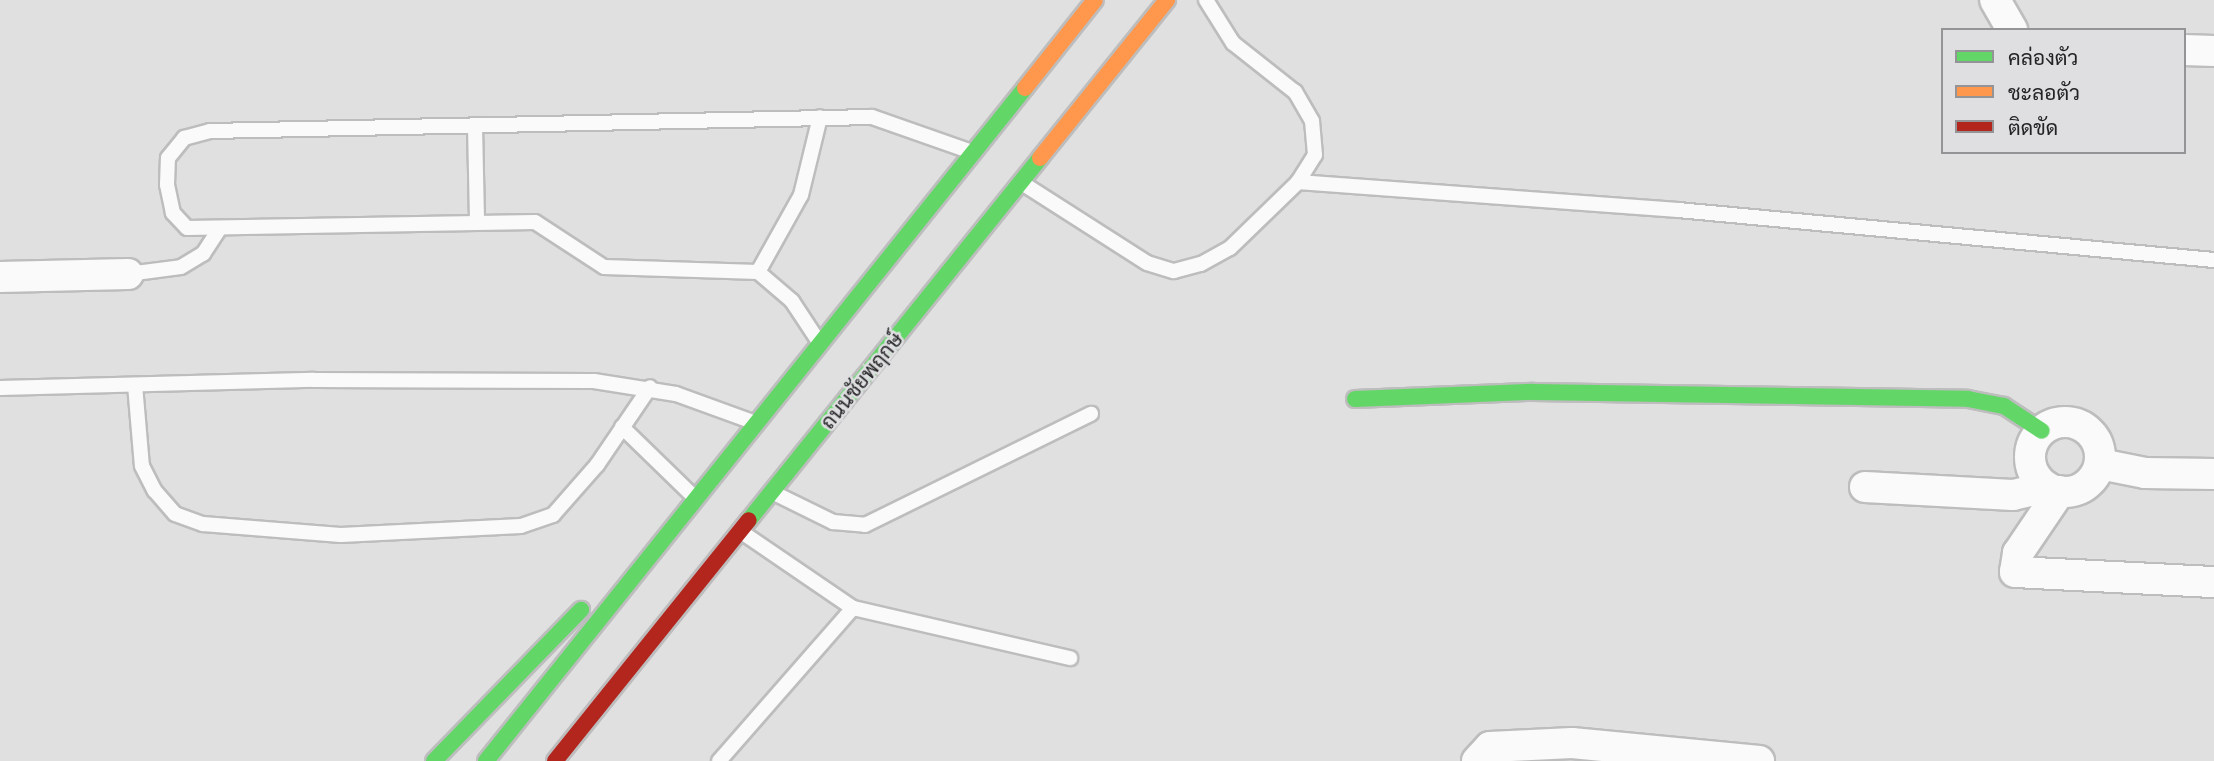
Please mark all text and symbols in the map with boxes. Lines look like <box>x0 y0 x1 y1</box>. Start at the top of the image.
legend <box>1941 28 2186 154</box>
text: คล่องตัว <box>2008 44 2078 69</box>
text: ชะลอตัว <box>2008 79 2080 104</box>
text: ติดขัด <box>2008 114 2058 139</box>
street label: ถนนชัยพฤกษ์ <box>814 326 908 434</box>

